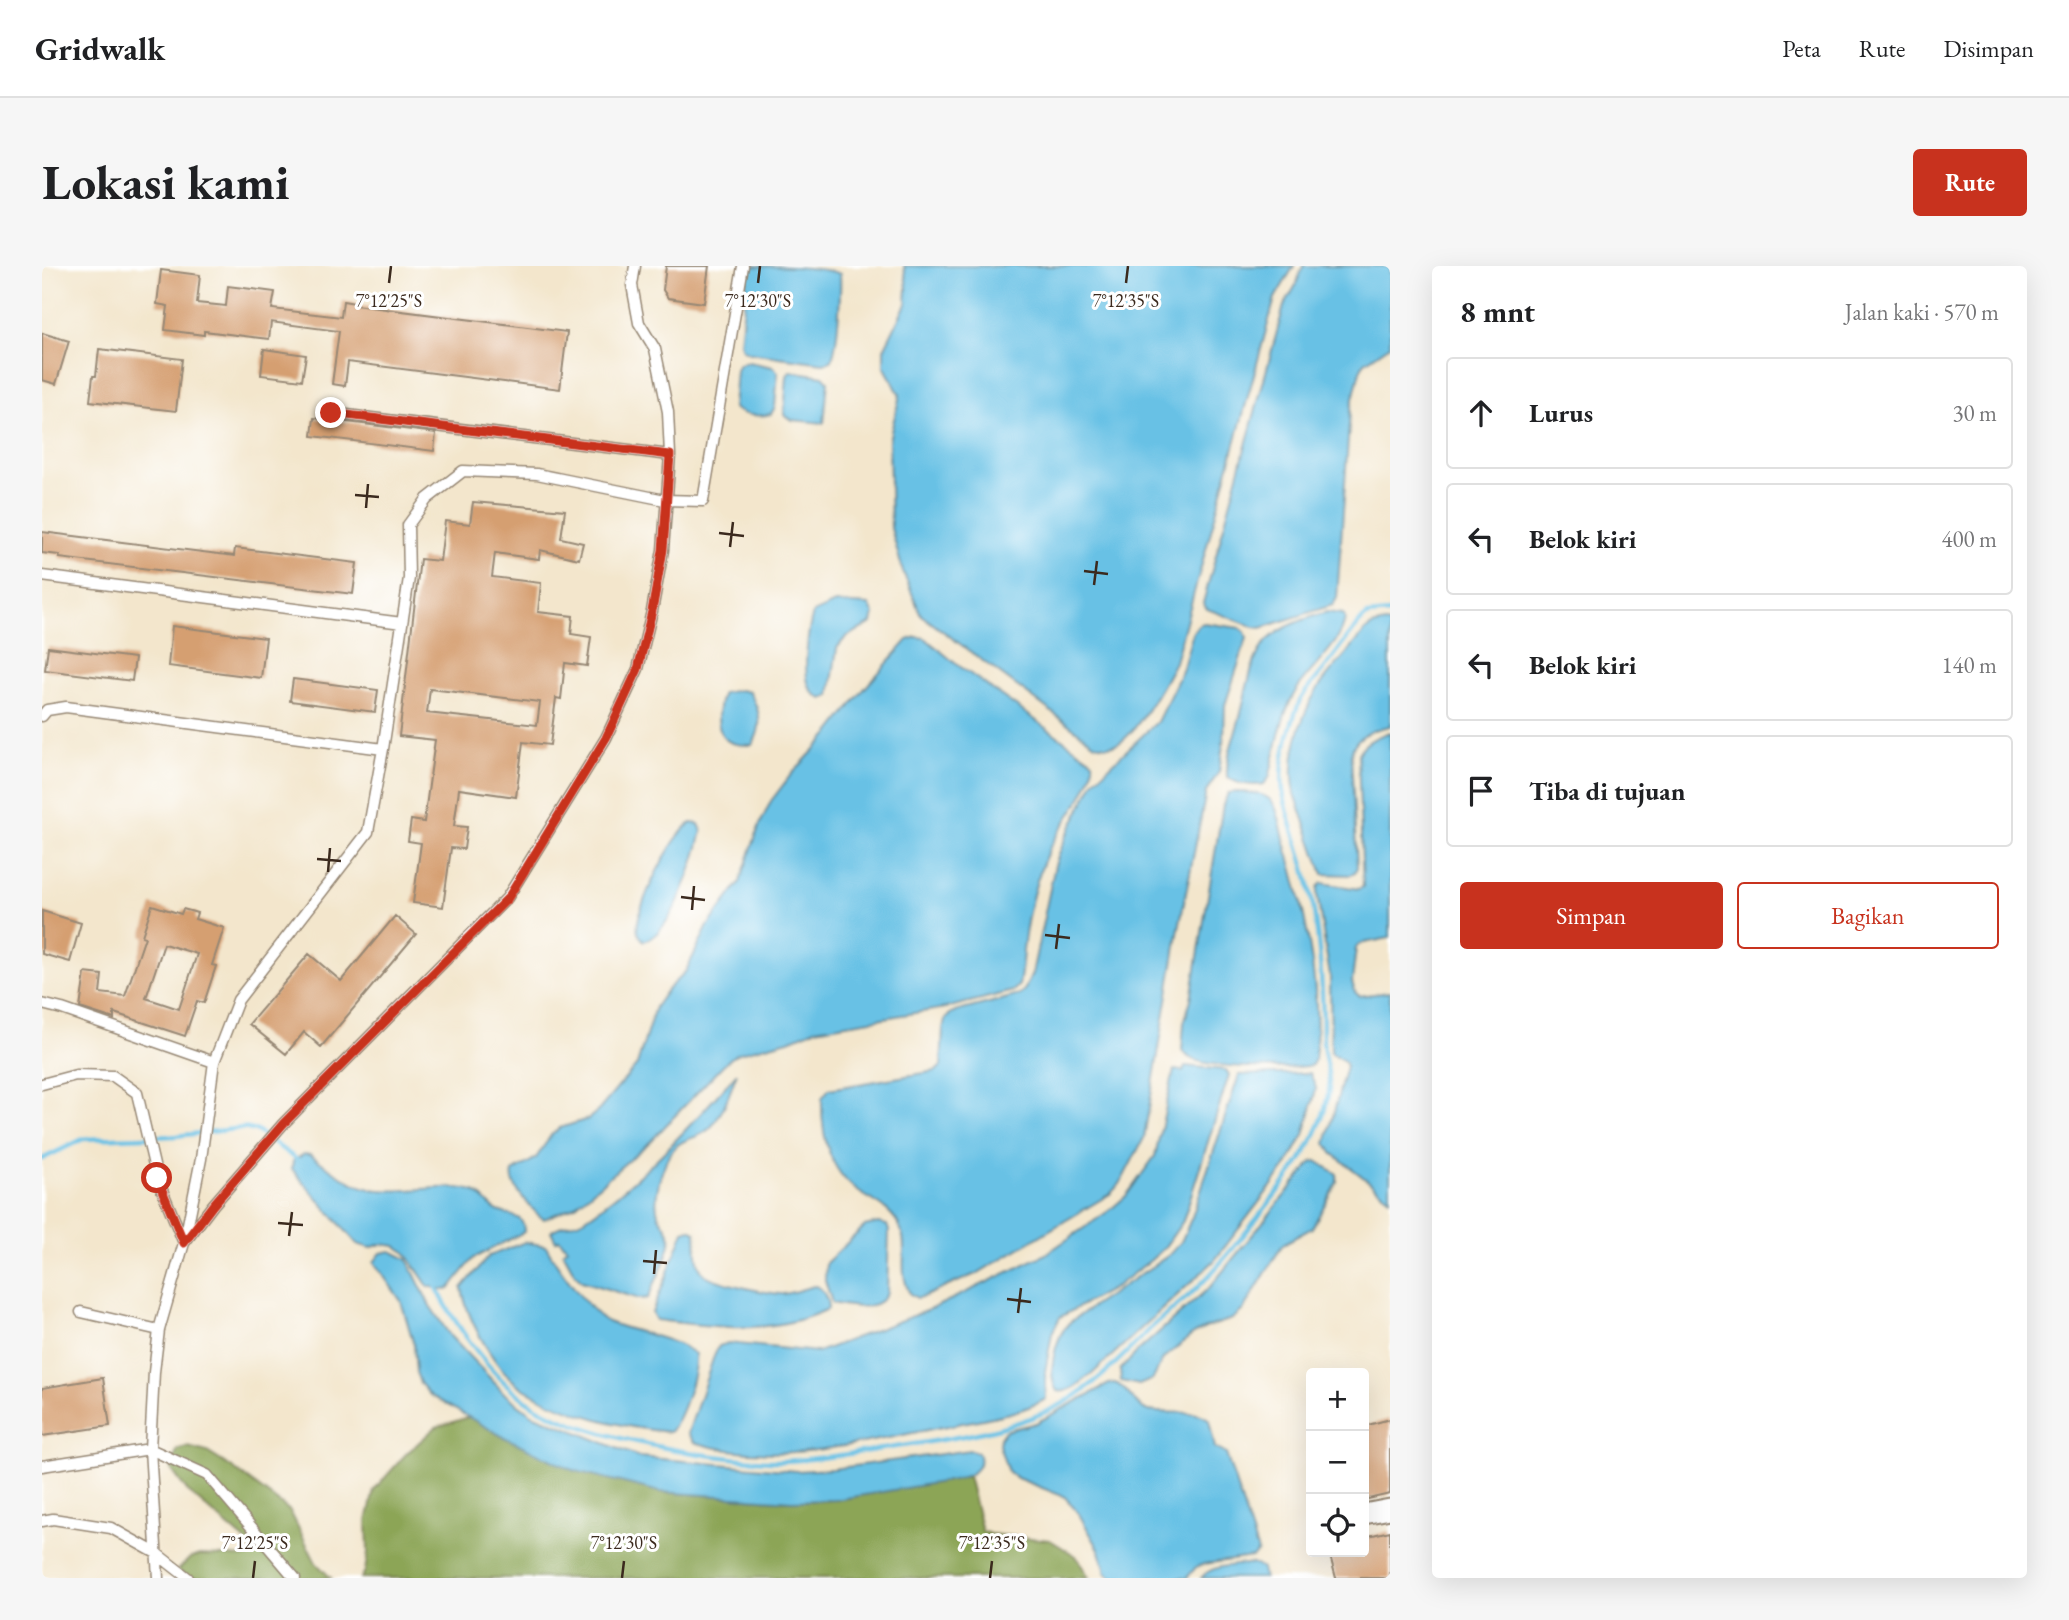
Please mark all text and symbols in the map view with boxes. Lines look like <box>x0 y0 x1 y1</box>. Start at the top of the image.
text: Gridwalk <box>35 27 165 70</box>
text: Peta <box>1782 33 1821 64</box>
text: Rute <box>1859 33 1905 64</box>
text: Disimpan <box>1943 33 2034 64</box>
button: Rute <box>1913 149 2027 216</box>
text: Lokasi kami <box>42 150 290 214</box>
text: 7°12'25"S <box>356 289 422 312</box>
text: 7°12'30"S <box>725 289 791 312</box>
text: 7°12'35"S <box>1093 289 1159 312</box>
text: 8 mnt <box>1460 292 1535 331</box>
text: Jalan kaki · 570 m <box>1845 297 1999 327</box>
icon: ahead <box>1462 394 1500 432</box>
text: Lurus <box>1529 396 1593 430</box>
route end <box>315 397 346 428</box>
text: 30 m <box>1952 398 1997 428</box>
icon: left <box>1462 520 1500 558</box>
text: Belok kiri <box>1529 522 1636 556</box>
text: 400 m <box>1941 524 1997 554</box>
icon: left <box>1462 646 1500 684</box>
text: Belok kiri <box>1529 648 1636 682</box>
text: 140 m <box>1941 650 1997 680</box>
icon: arrive <box>1462 772 1500 810</box>
text: Tiba di tujuan <box>1529 774 1685 808</box>
button: Simpan <box>1460 882 1723 949</box>
button: Bagikan <box>1737 882 1999 949</box>
route start <box>141 1162 172 1193</box>
map controls <box>1306 1368 1369 1557</box>
button: + <box>1306 1368 1369 1431</box>
button: − <box>1306 1431 1369 1494</box>
button: locate <box>1306 1494 1369 1557</box>
text: 7°12'25"S <box>222 1531 288 1554</box>
text: 7°12'30"S <box>591 1531 657 1554</box>
text: 7°12'35"S <box>959 1531 1025 1554</box>

